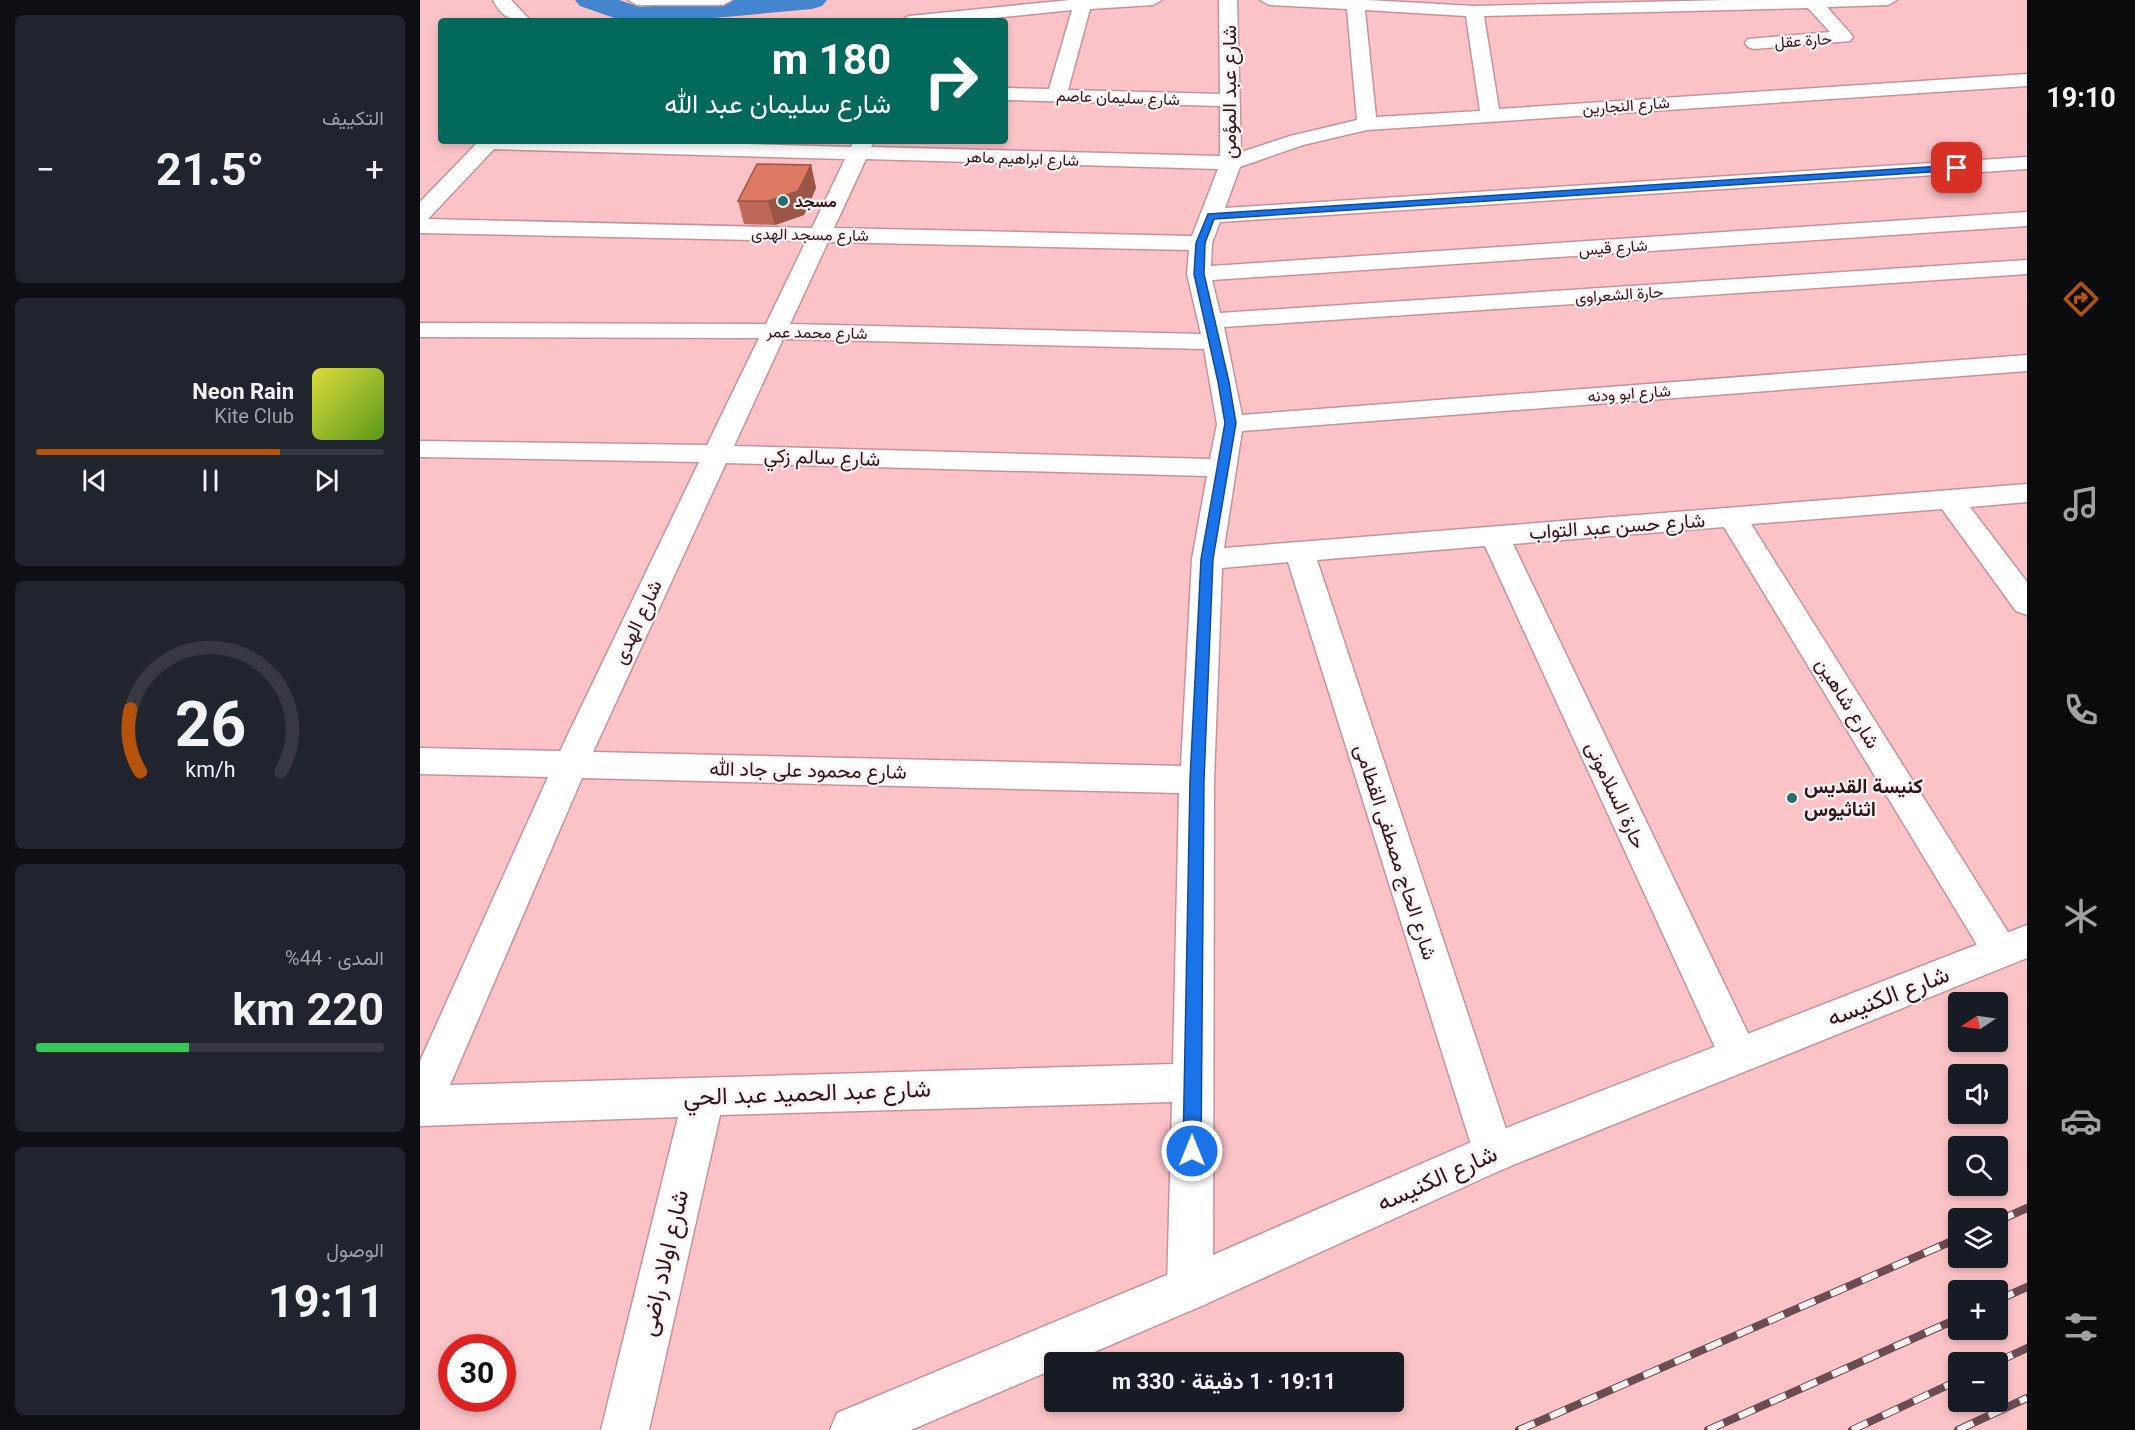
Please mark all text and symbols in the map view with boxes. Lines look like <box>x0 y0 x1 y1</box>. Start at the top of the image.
street label: شارع عبد المؤمن <box>1217 25 1243 159</box>
street label: حارة عقل <box>1774 29 1833 53</box>
text: 180 m <box>772 35 891 84</box>
icon: right <box>912 42 990 120</box>
text: 19:10 <box>2046 82 2116 114</box>
street label: شارع سليمان عاصم <box>1056 86 1180 111</box>
text: شارع سليمان عبد الله <box>664 88 891 120</box>
street label: شارع النجارين <box>1582 93 1670 120</box>
text: التكييف <box>322 106 384 130</box>
pin <box>1931 142 1982 193</box>
text: 21.5° <box>156 143 264 196</box>
street label: شارع ابراهيم ماهر <box>963 147 1079 172</box>
text: − <box>36 150 55 189</box>
text: + <box>365 150 384 189</box>
icon: arrive <box>1940 151 1973 184</box>
place label: مسجد <box>795 192 837 211</box>
marker: مسجد <box>776 194 790 208</box>
street label: شارع مسجد الهدى <box>751 224 869 247</box>
street label: شارع قيس <box>1578 236 1648 261</box>
icon: directions <box>2060 278 2102 320</box>
street label: حارة الشعراوى <box>1574 282 1664 308</box>
street label: شارع محمد عمر <box>765 322 868 345</box>
text: Neon Rain <box>192 379 294 404</box>
street label: شارع ابو ودنه <box>1587 381 1671 408</box>
text: Kite Club <box>214 404 294 428</box>
street label: شارع سالم زكي <box>763 443 881 476</box>
icon: previous <box>78 464 111 497</box>
icon: pause <box>194 464 227 497</box>
icon: next <box>310 464 343 497</box>
icon: music <box>2060 483 2102 525</box>
street label: شارع حسن عبد التواب <box>1528 508 1706 546</box>
street label: شارع الهدى <box>607 576 669 669</box>
street label: شارع شاهين <box>1809 653 1885 754</box>
text: 26 <box>174 688 246 761</box>
icon: phone <box>2060 689 2102 731</box>
street label: حارة السلامونى <box>1580 737 1651 853</box>
street label: شارع الحاج مصطفى القطامى <box>1348 741 1442 963</box>
street label: شارع محمود على جاد الله <box>709 756 907 786</box>
text: km/h <box>185 757 235 782</box>
place label: كنيسة القديس اثناثيوس <box>1804 774 1923 822</box>
marker: كنيسة القديس اثناثيوس <box>1785 791 1799 805</box>
icon: climate <box>2060 895 2102 937</box>
text: المدى · 44% <box>285 946 384 970</box>
street label: شارع الكنيسه <box>1823 960 1954 1034</box>
text: 220 km <box>232 983 384 1036</box>
north arrow <box>1948 992 2008 1052</box>
map controls <box>1948 992 2008 1412</box>
button: sound <box>1948 1064 2008 1124</box>
street label: شارع عبد الحميد عبد الحي <box>683 1075 931 1116</box>
icon: car <box>2060 1100 2102 1142</box>
position arrow <box>1160 1119 1224 1183</box>
button: search <box>1948 1136 2008 1196</box>
street label: شارع الكنيسه <box>1373 1139 1502 1219</box>
street label: شارع اولاد راضى <box>634 1187 696 1339</box>
button: layers <box>1948 1208 2008 1268</box>
text: الوصول <box>326 1238 384 1262</box>
text: 19:11 <box>268 1275 384 1328</box>
button: + <box>1948 1280 2008 1340</box>
icon: filters <box>2060 1306 2102 1348</box>
speed limit sign: 30 <box>438 1334 516 1412</box>
button: − <box>1948 1352 2008 1412</box>
text: 19:11 · 1 دقيقة · 330 m <box>1112 1369 1336 1394</box>

